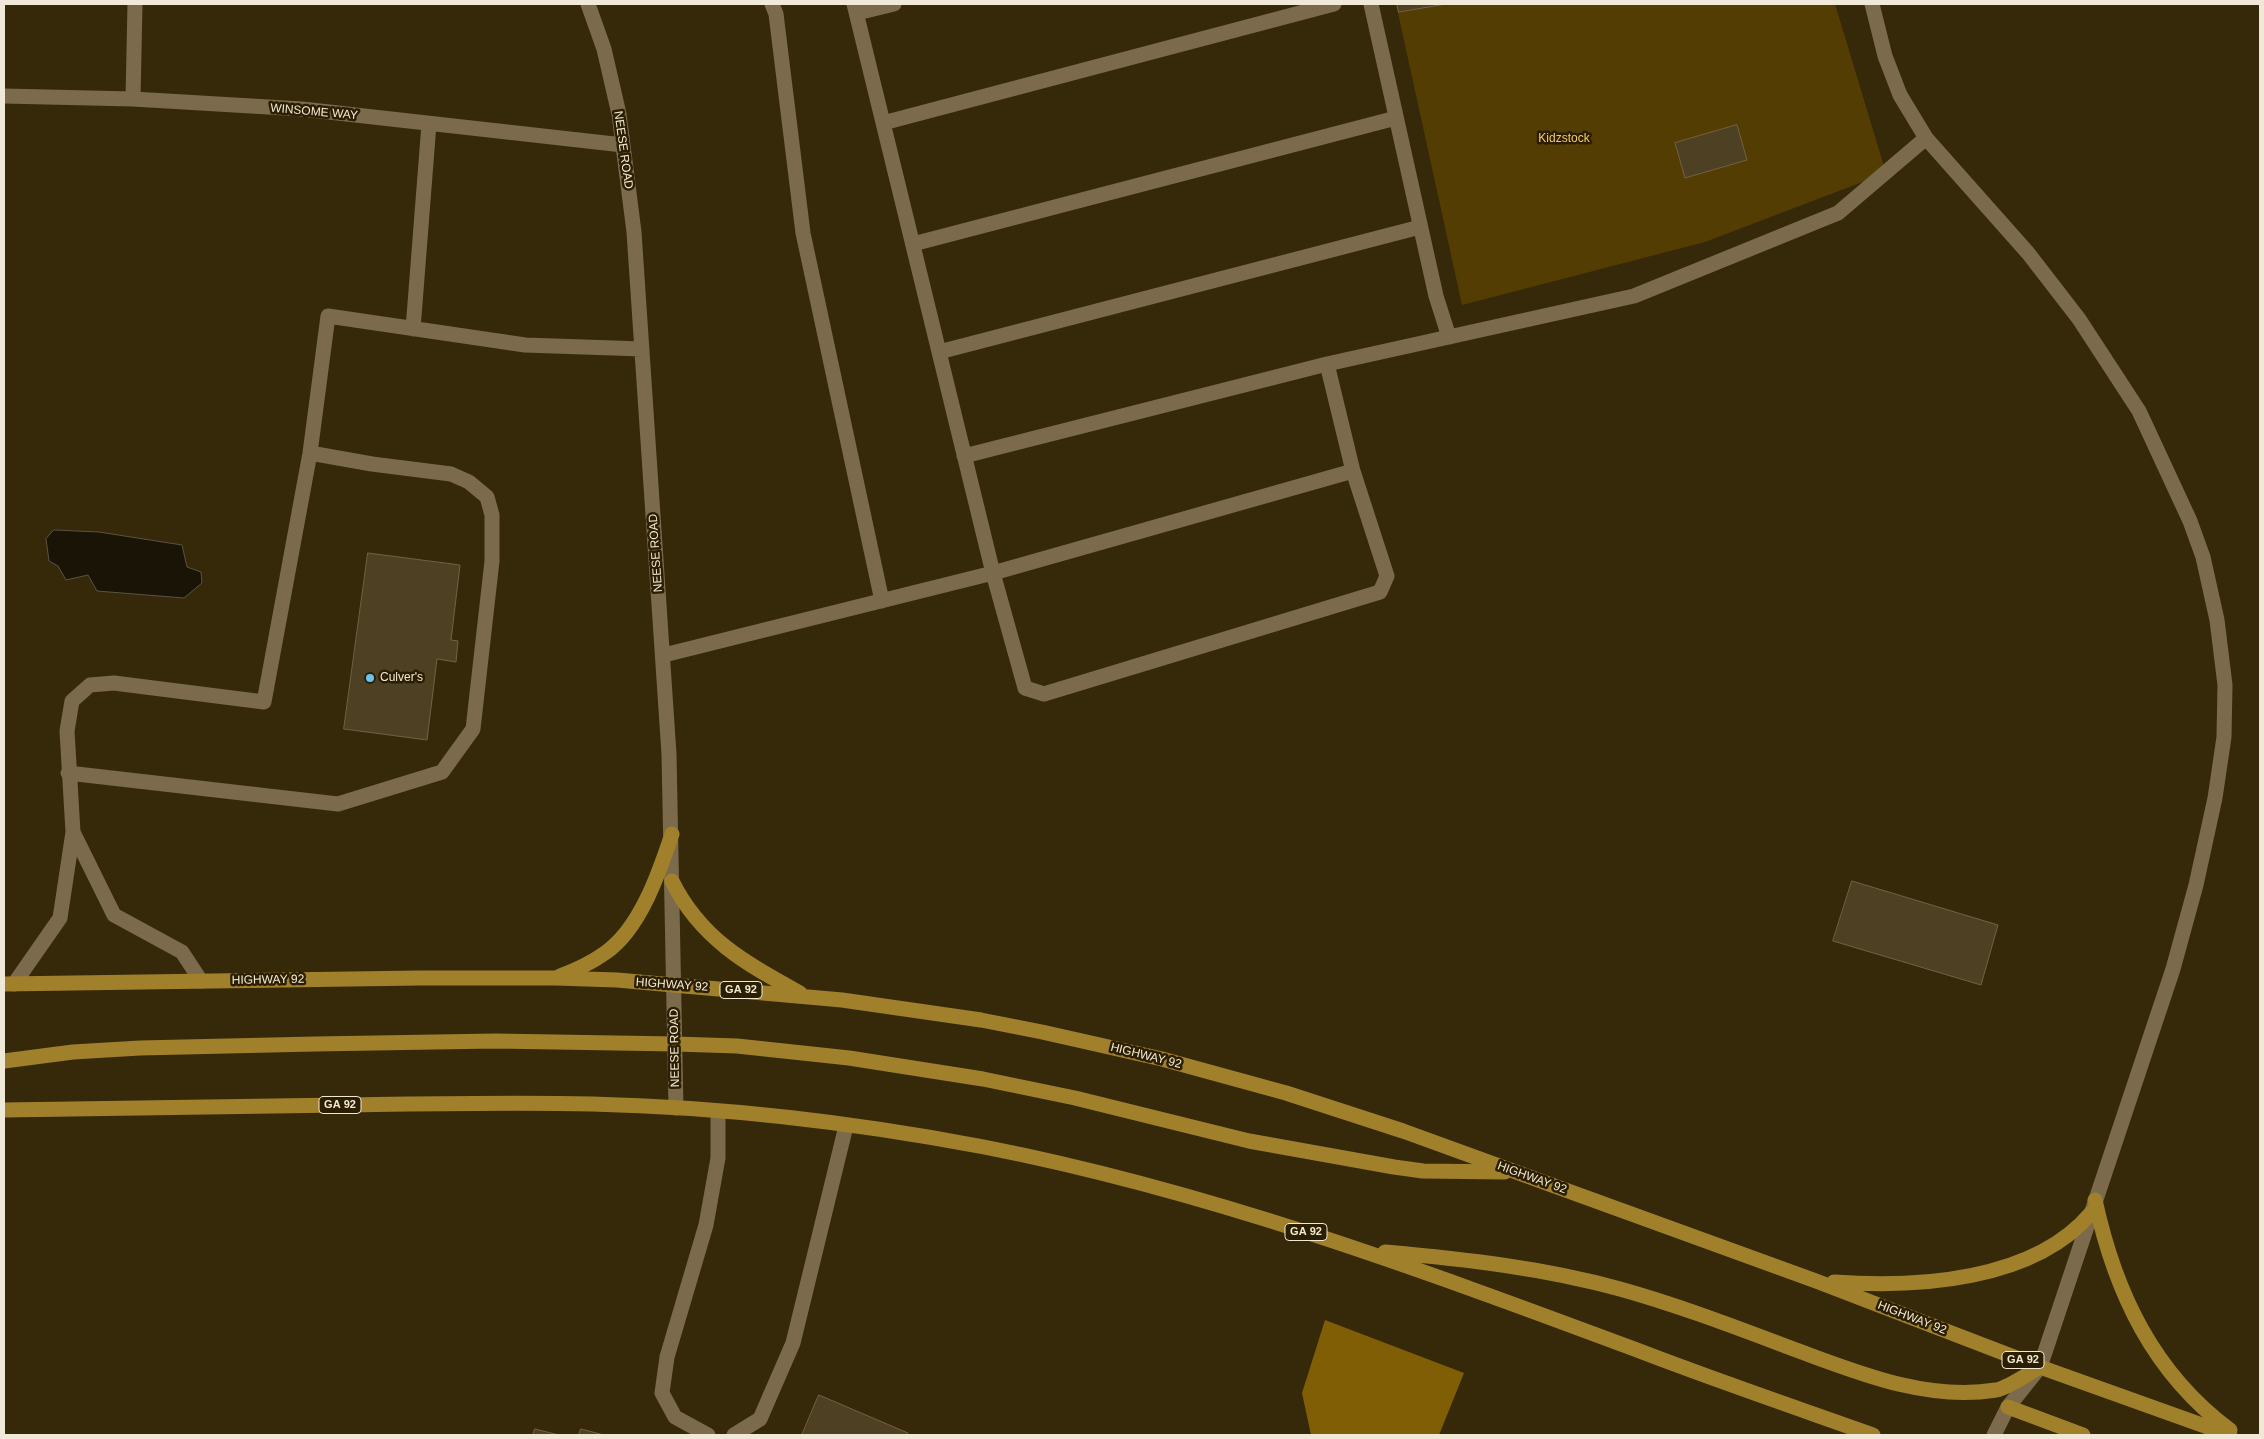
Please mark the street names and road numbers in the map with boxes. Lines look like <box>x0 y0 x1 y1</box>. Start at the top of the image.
street label: WINSOME WAY <box>270 101 358 123</box>
street label: NEESE ROAD <box>610 110 636 190</box>
street label: NEESE ROAD <box>646 513 666 593</box>
street label: HIGHWAY 92 <box>232 972 304 988</box>
street label: HIGHWAY 92 <box>635 975 709 995</box>
road number: GA 92 <box>720 982 762 998</box>
street label: NEESE ROAD <box>667 1009 683 1087</box>
street label: HIGHWAY 92 <box>1109 1040 1183 1072</box>
road number: GA 92 <box>319 1096 361 1114</box>
street label: HIGHWAY 92 <box>1495 1159 1569 1197</box>
road number: GA 92 <box>1285 1224 1327 1240</box>
street label: HIGHWAY 92 <box>1875 1298 1949 1338</box>
road number: GA 92 <box>2002 1352 2044 1368</box>

